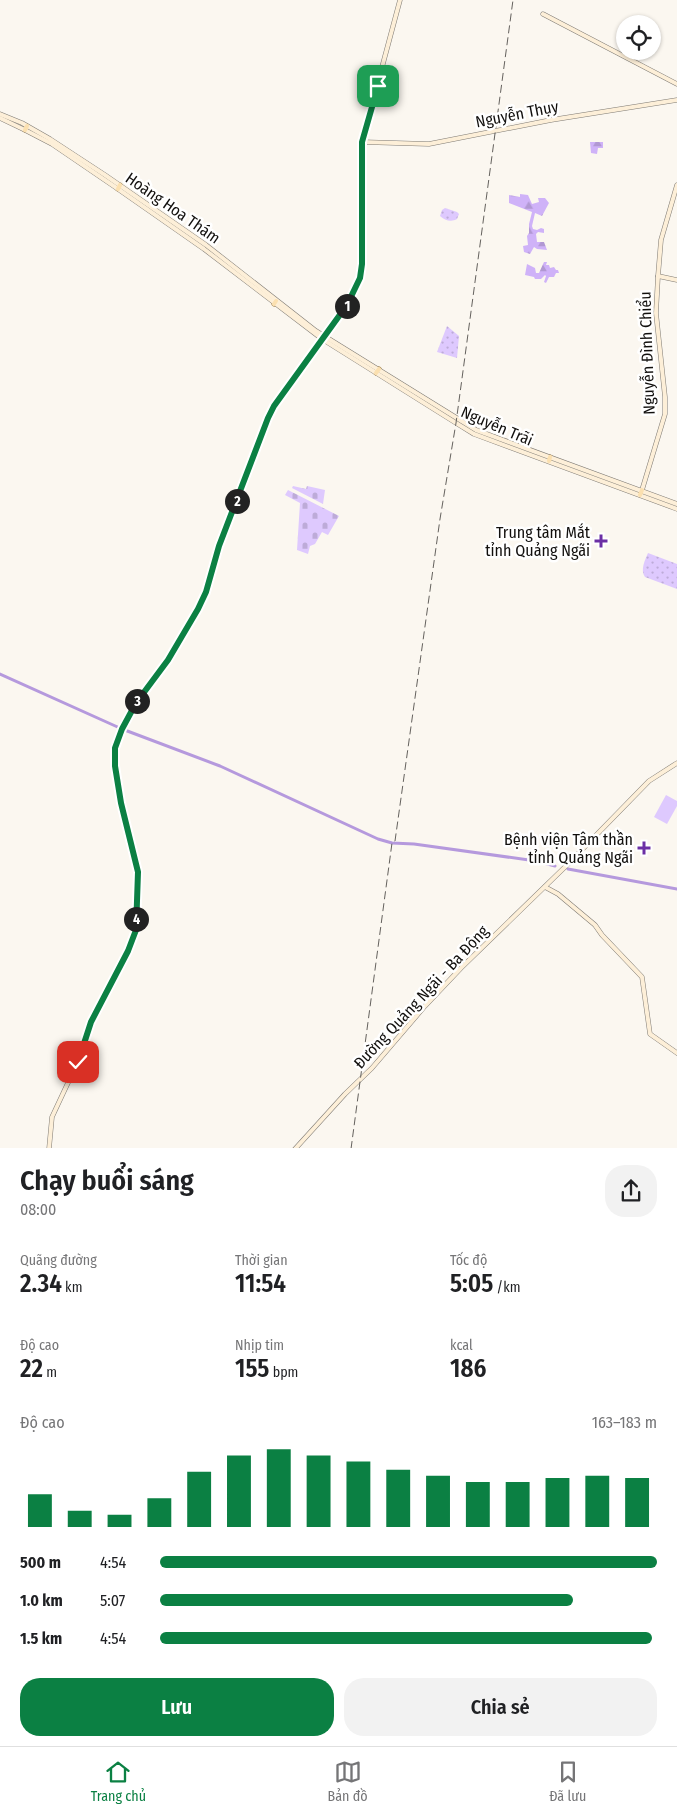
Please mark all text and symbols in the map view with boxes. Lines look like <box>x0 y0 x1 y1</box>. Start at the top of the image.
map controls <box>616 15 661 60</box>
button: locate <box>616 15 661 60</box>
pin <box>357 65 399 107</box>
icon: arrive <box>364 72 392 100</box>
street label: Nguyễn Thụy <box>474 97 561 131</box>
street label: Hoàng Hoa Thám <box>122 168 224 248</box>
street label: Nguyễn Đình Chiểu <box>634 291 659 415</box>
pin: 1 <box>334 294 360 318</box>
text: 1 <box>345 298 350 315</box>
street label: Nguyễn Trãi <box>458 402 536 450</box>
pin: 2 <box>224 488 250 514</box>
text: 2 <box>234 493 241 510</box>
place label: Trung tâm Mắt tỉnh Quảng Ngãi <box>485 522 591 560</box>
marker: Trung tâm Mắt tỉnh Quảng Ngãi <box>594 534 608 548</box>
pin: 3 <box>124 688 150 714</box>
text: 3 <box>134 693 141 710</box>
place label: Bệnh viện Tâm thần tỉnh Quảng Ngãi <box>504 829 633 867</box>
marker: Bệnh viện Tâm thần tỉnh Quảng Ngãi <box>637 841 651 855</box>
pin: 4 <box>124 906 148 932</box>
text: 4 <box>133 911 140 928</box>
street label: Đường Quảng Ngãi - Ba Động <box>350 921 493 1073</box>
pin <box>57 1041 99 1083</box>
icon: check <box>64 1048 92 1076</box>
text: Chạy buổi sáng <box>20 1164 194 1197</box>
button: share <box>605 1165 657 1217</box>
text: 08:00 <box>20 1200 56 1219</box>
text: Quãng đường <box>20 1252 97 1269</box>
text: Thời gian <box>235 1252 288 1269</box>
text: Tốc độ <box>450 1252 487 1269</box>
text: 2.34 <box>20 1269 62 1299</box>
text: 11:54 <box>235 1269 286 1299</box>
text: 5:05 <box>450 1269 493 1299</box>
text: km <box>62 1279 82 1296</box>
text: /km <box>493 1279 520 1296</box>
text: Độ cao <box>20 1337 59 1354</box>
text: Nhịp tim <box>235 1337 284 1354</box>
text: kcal <box>450 1337 473 1354</box>
text: 22 <box>20 1354 43 1384</box>
text: 155 <box>235 1354 269 1384</box>
text: 186 <box>450 1354 486 1384</box>
text: m <box>43 1364 57 1381</box>
text: bpm <box>269 1364 298 1381</box>
text: Độ cao <box>20 1413 65 1432</box>
text: 163–183 m <box>592 1413 657 1432</box>
text: 500 m <box>20 1553 61 1572</box>
text: 4:54 <box>100 1553 126 1572</box>
text: 1.0 km <box>20 1591 63 1610</box>
text: 5:07 <box>100 1591 125 1610</box>
text: 1.5 km <box>20 1629 62 1648</box>
text: 4:54 <box>100 1629 126 1648</box>
button: Lưu <box>20 1678 334 1736</box>
button: Chia sẻ <box>344 1678 657 1736</box>
tab: Trang chủ <box>91 1758 146 1805</box>
tab: Bản đồ <box>328 1758 368 1805</box>
tab: Đã lưu <box>549 1758 586 1805</box>

